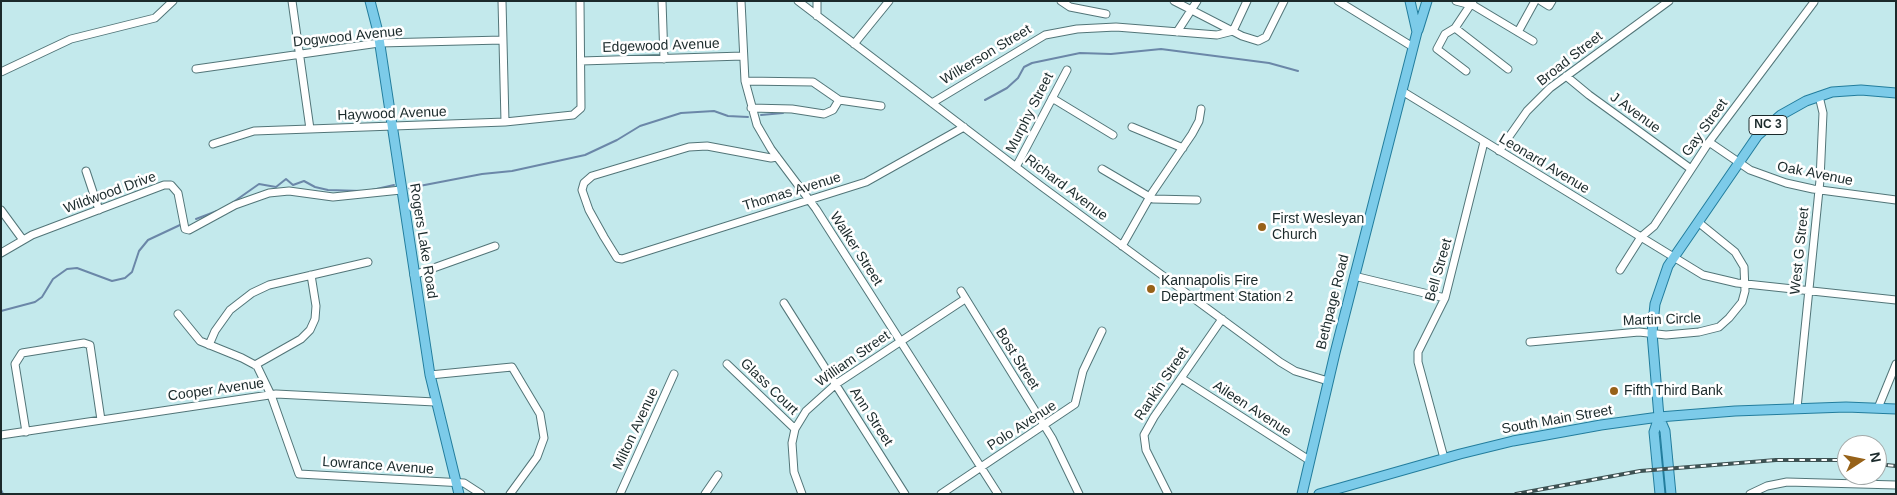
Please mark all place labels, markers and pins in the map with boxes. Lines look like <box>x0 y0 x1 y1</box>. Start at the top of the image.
place label: First Wesleyan Church <box>1272 211 1364 243</box>
marker: First Wesleyan Church <box>1256 221 1268 233</box>
place label: Kannapolis Fire Department Station 2 <box>1161 273 1293 306</box>
marker: Kannapolis Fire Department Station 2 <box>1145 283 1157 295</box>
place label: Fifth Third Bank <box>1624 383 1723 399</box>
marker: Fifth Third Bank <box>1608 385 1620 397</box>

